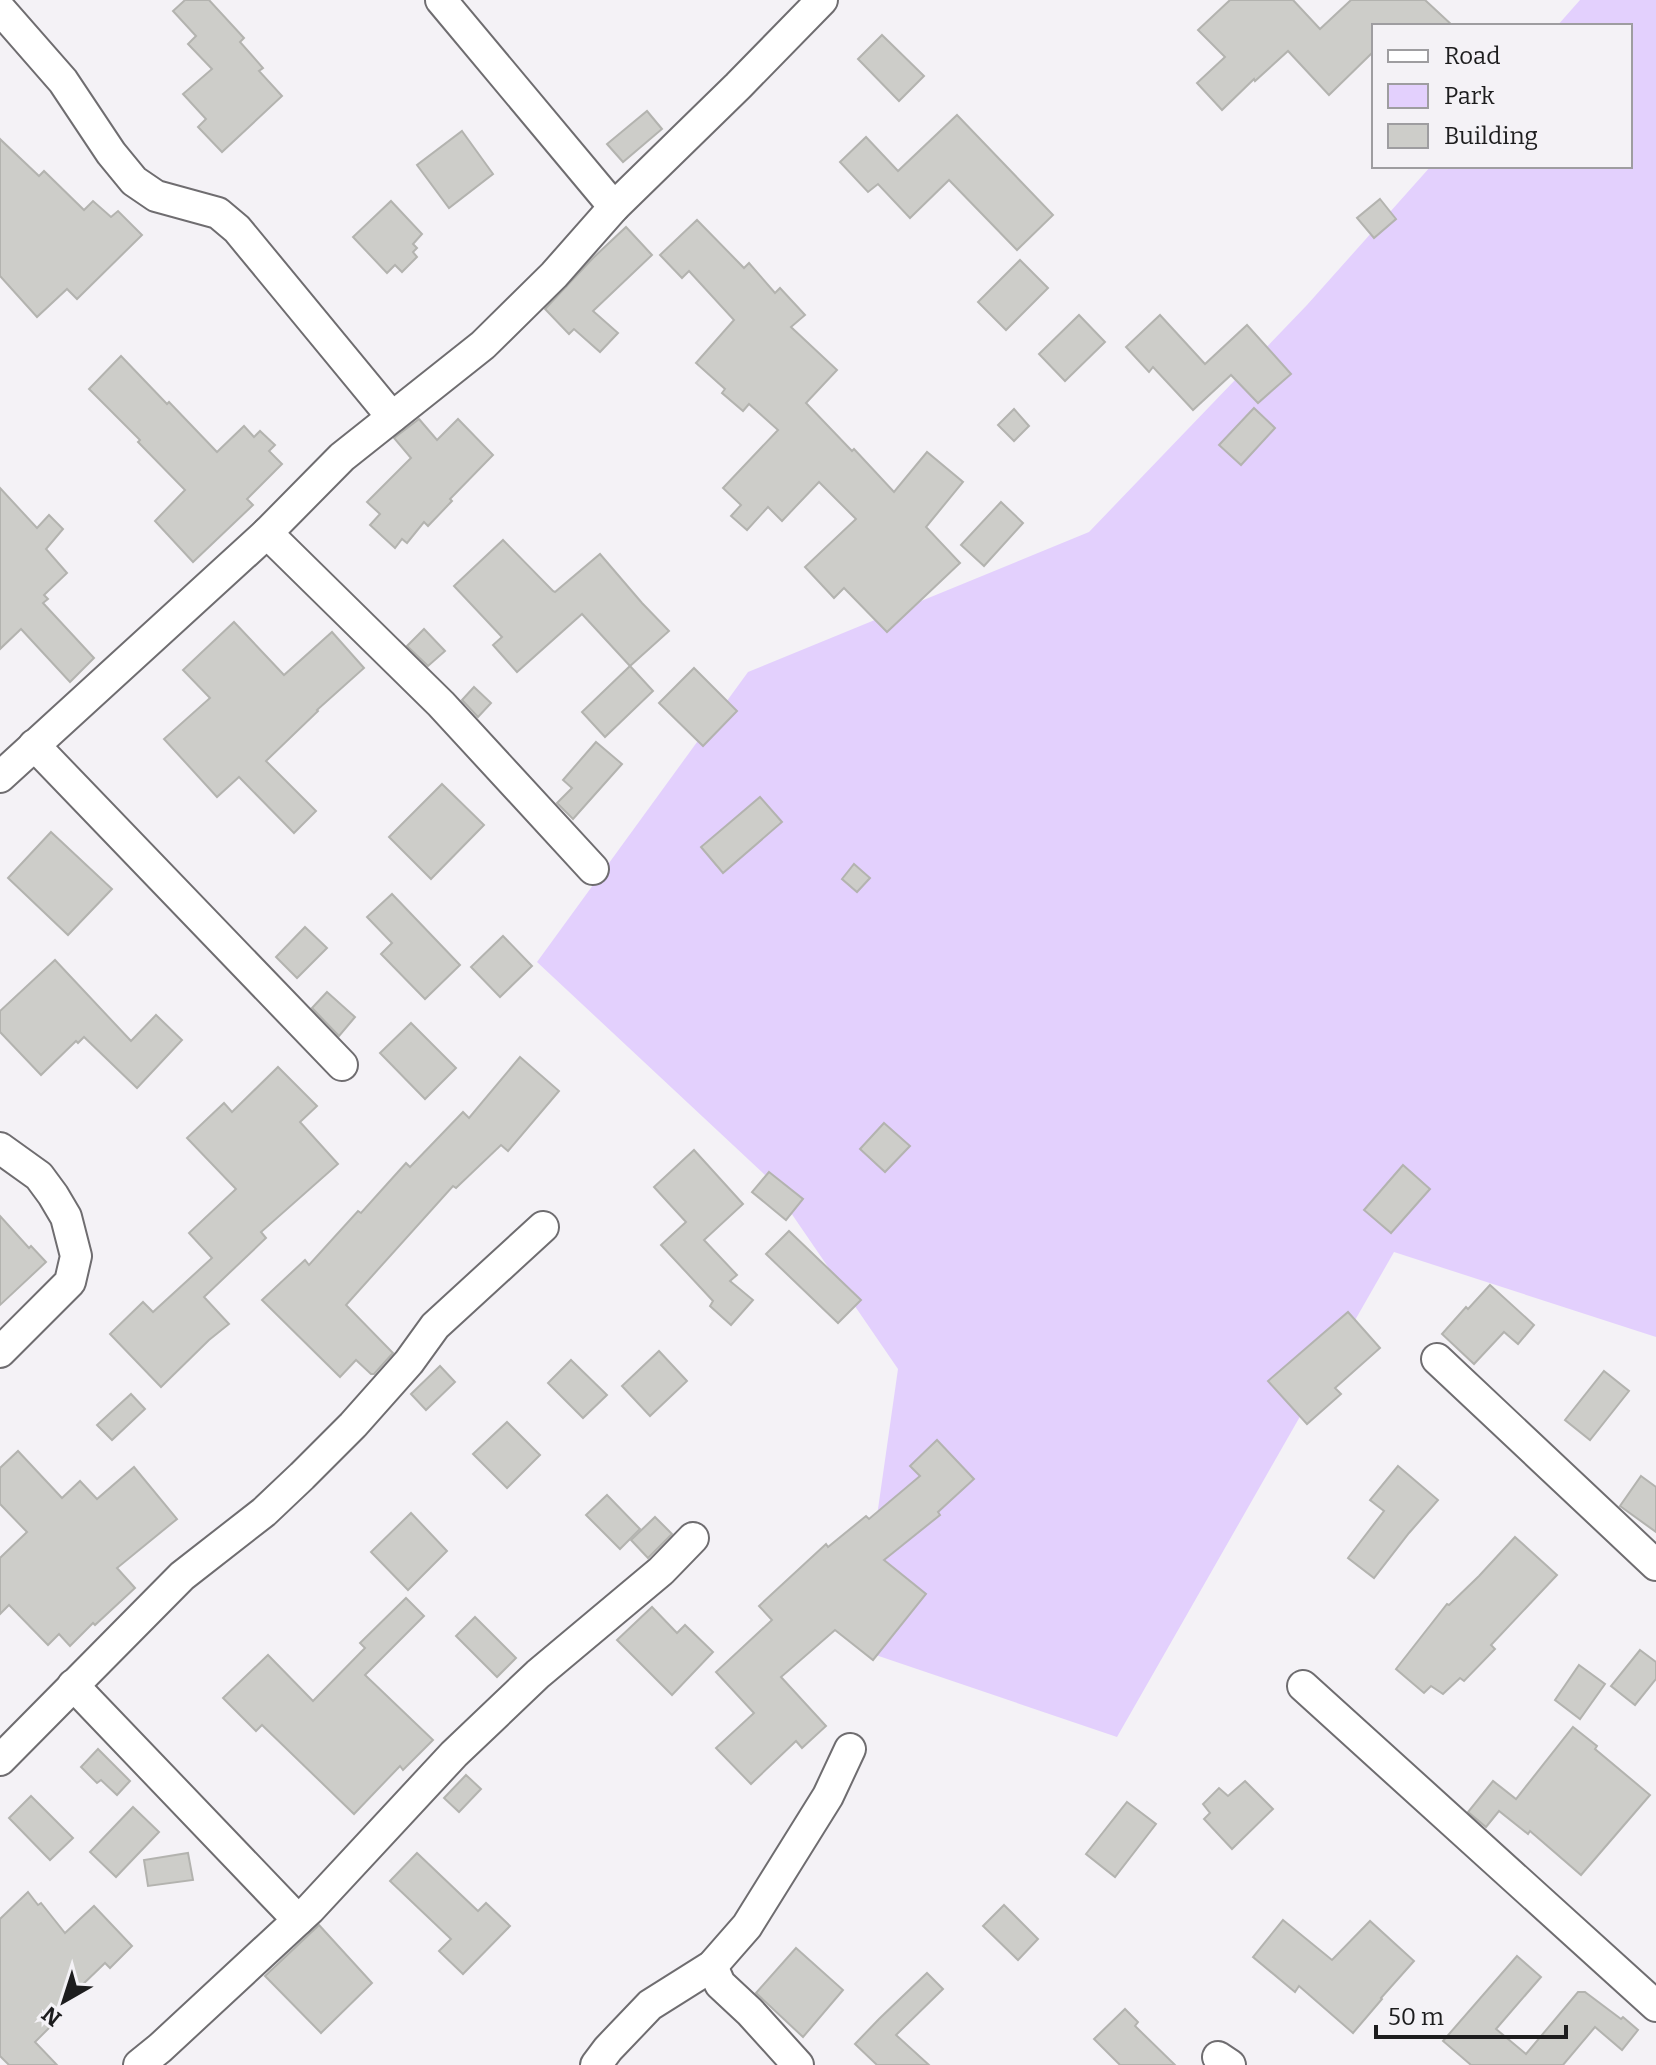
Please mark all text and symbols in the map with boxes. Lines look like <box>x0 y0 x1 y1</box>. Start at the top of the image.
legend <box>1372 24 1632 168</box>
text: Road <box>1444 42 1500 70</box>
text: Park <box>1444 82 1495 110</box>
text: Building <box>1444 122 1538 150</box>
north arrow <box>24 1961 104 2041</box>
scale bar <box>1376 1989 1566 2039</box>
text: N <box>37 2000 67 2032</box>
text: 50 m <box>1388 2003 1444 2031</box>

